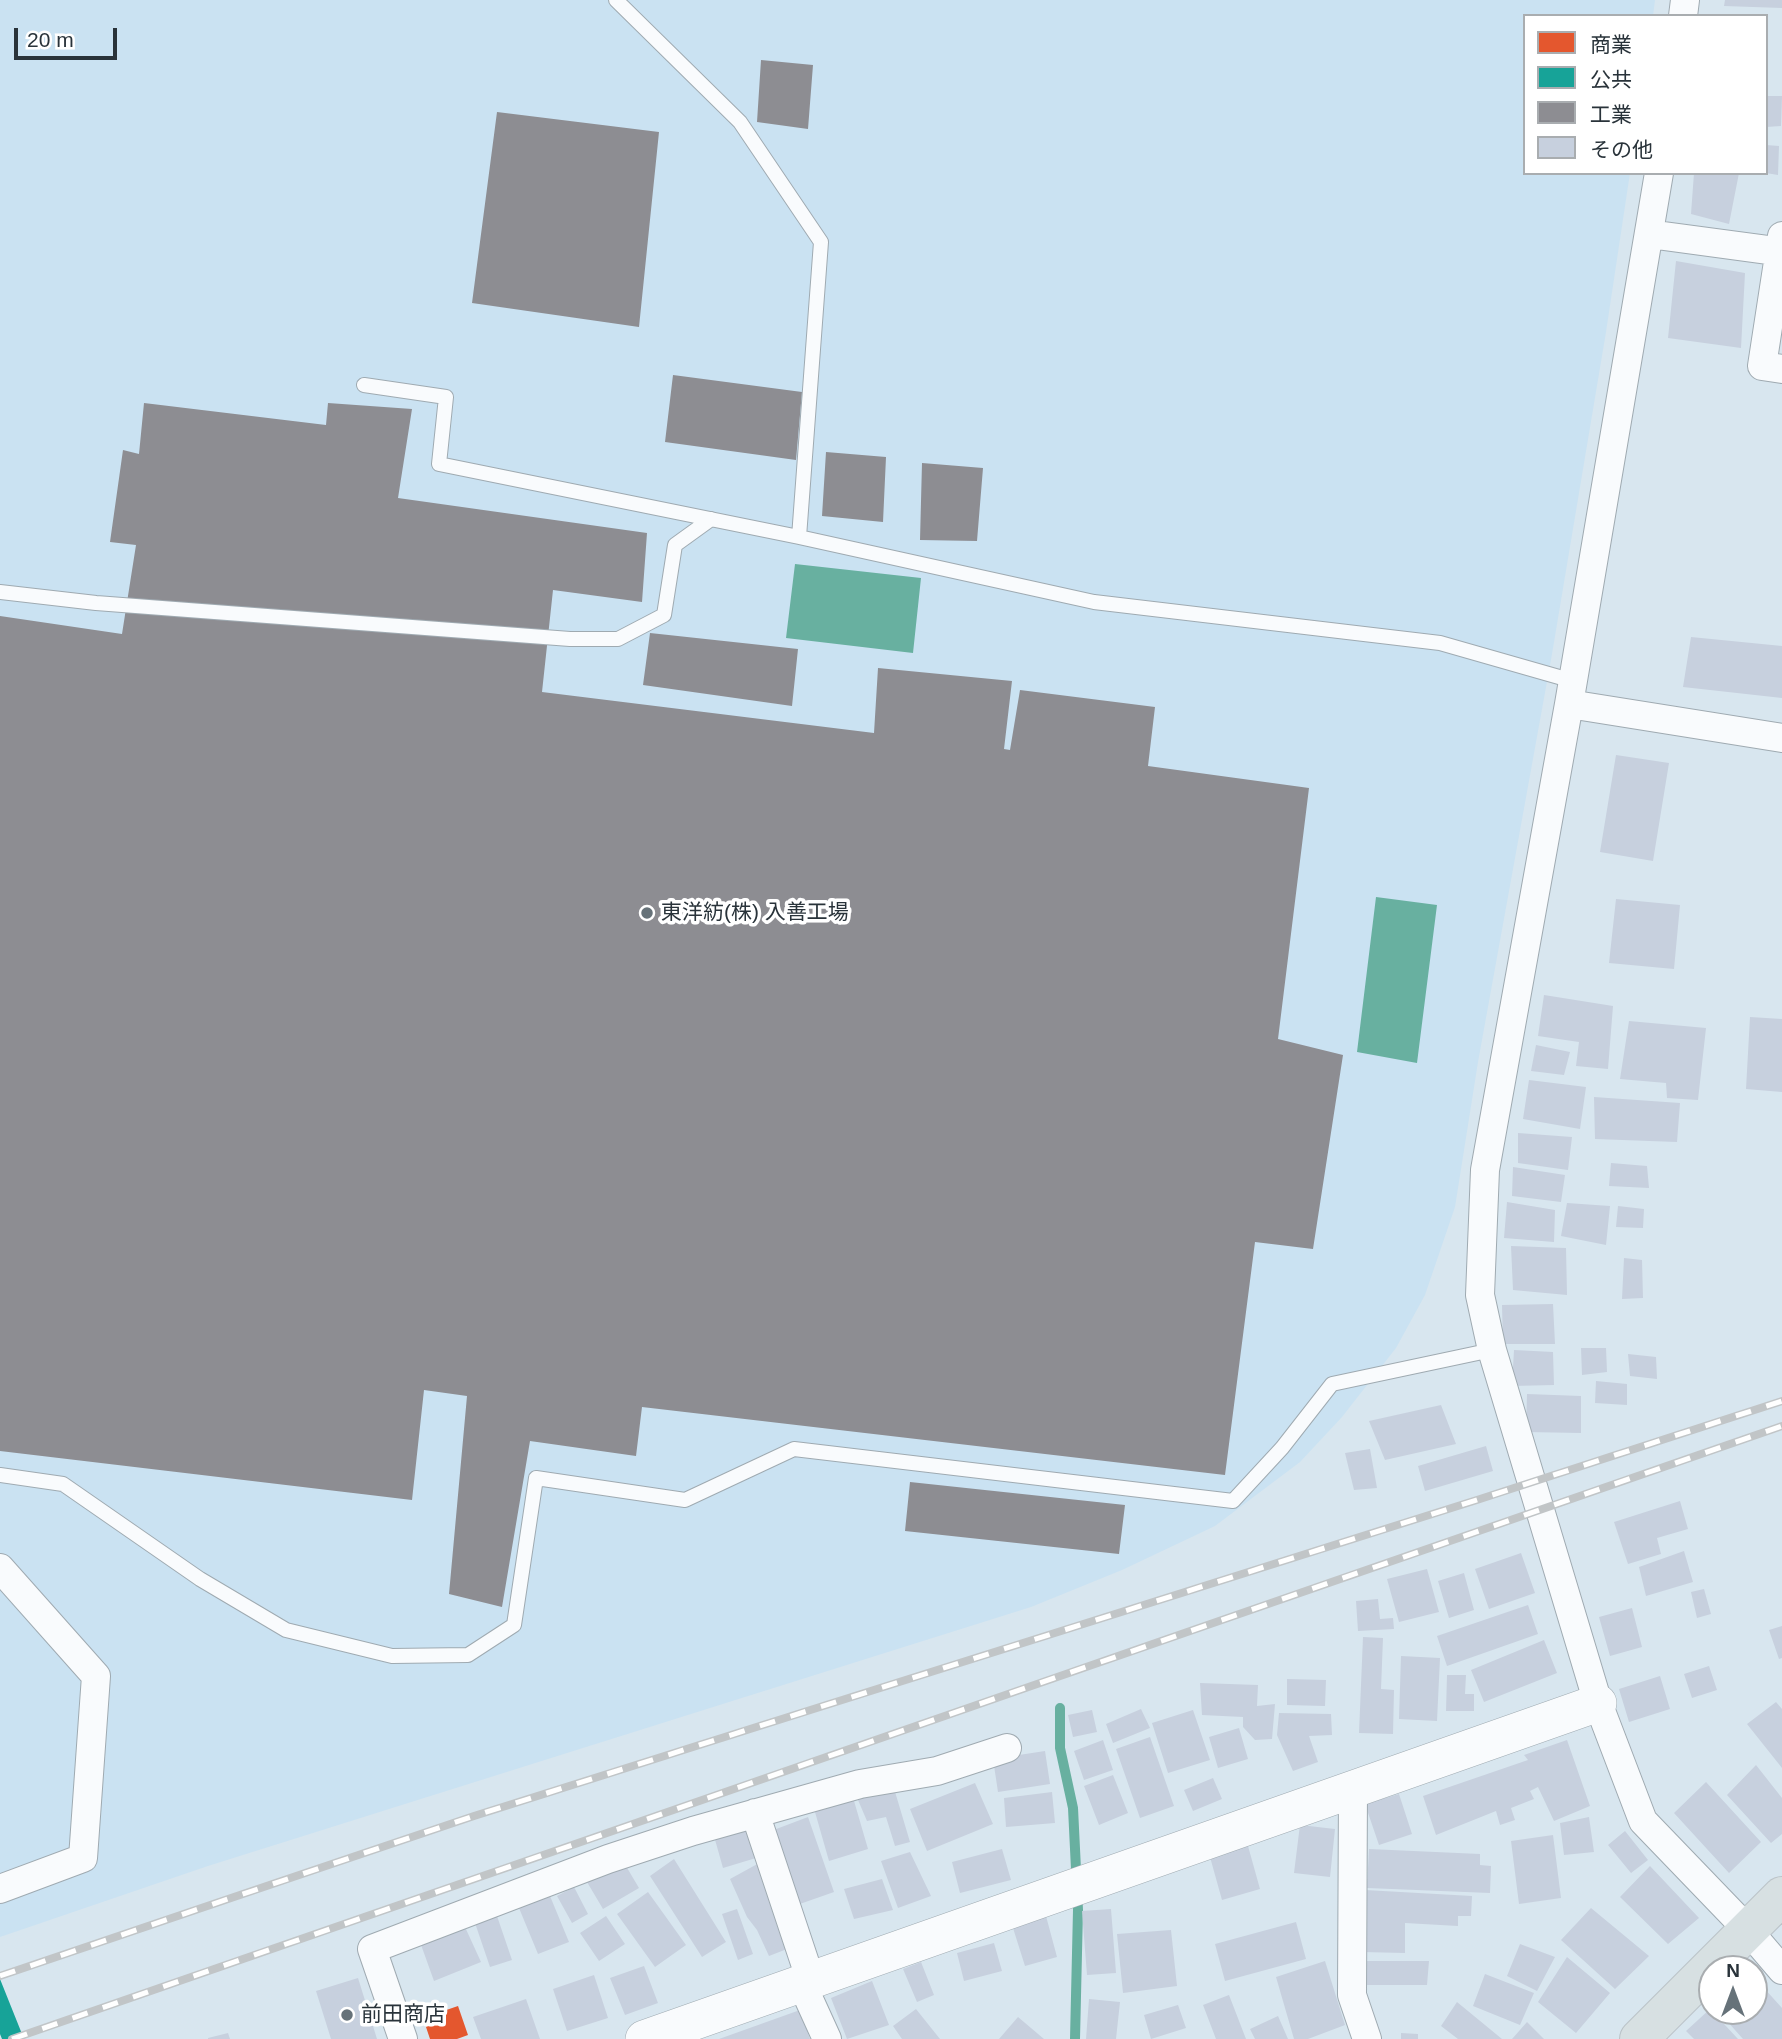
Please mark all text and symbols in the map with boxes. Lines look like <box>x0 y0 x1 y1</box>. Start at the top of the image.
scale bar <box>18 14 121 58</box>
legend <box>1523 14 1768 175</box>
text: 20 m <box>27 28 74 51</box>
text: 商業 <box>1590 33 1632 56</box>
text: 公共 <box>1590 68 1632 91</box>
text: 工業 <box>1590 103 1632 126</box>
text: その他 <box>1590 138 1653 161</box>
place label: 東洋紡(株) 入善工場 <box>661 900 849 926</box>
marker: 東洋紡(株) 入善工場 <box>639 905 655 921</box>
north arrow <box>1698 1955 1768 2025</box>
text: N <box>1726 1960 1740 1981</box>
place label: 前田商店 <box>361 2002 445 2028</box>
marker: 前田商店 <box>339 2007 355 2023</box>

